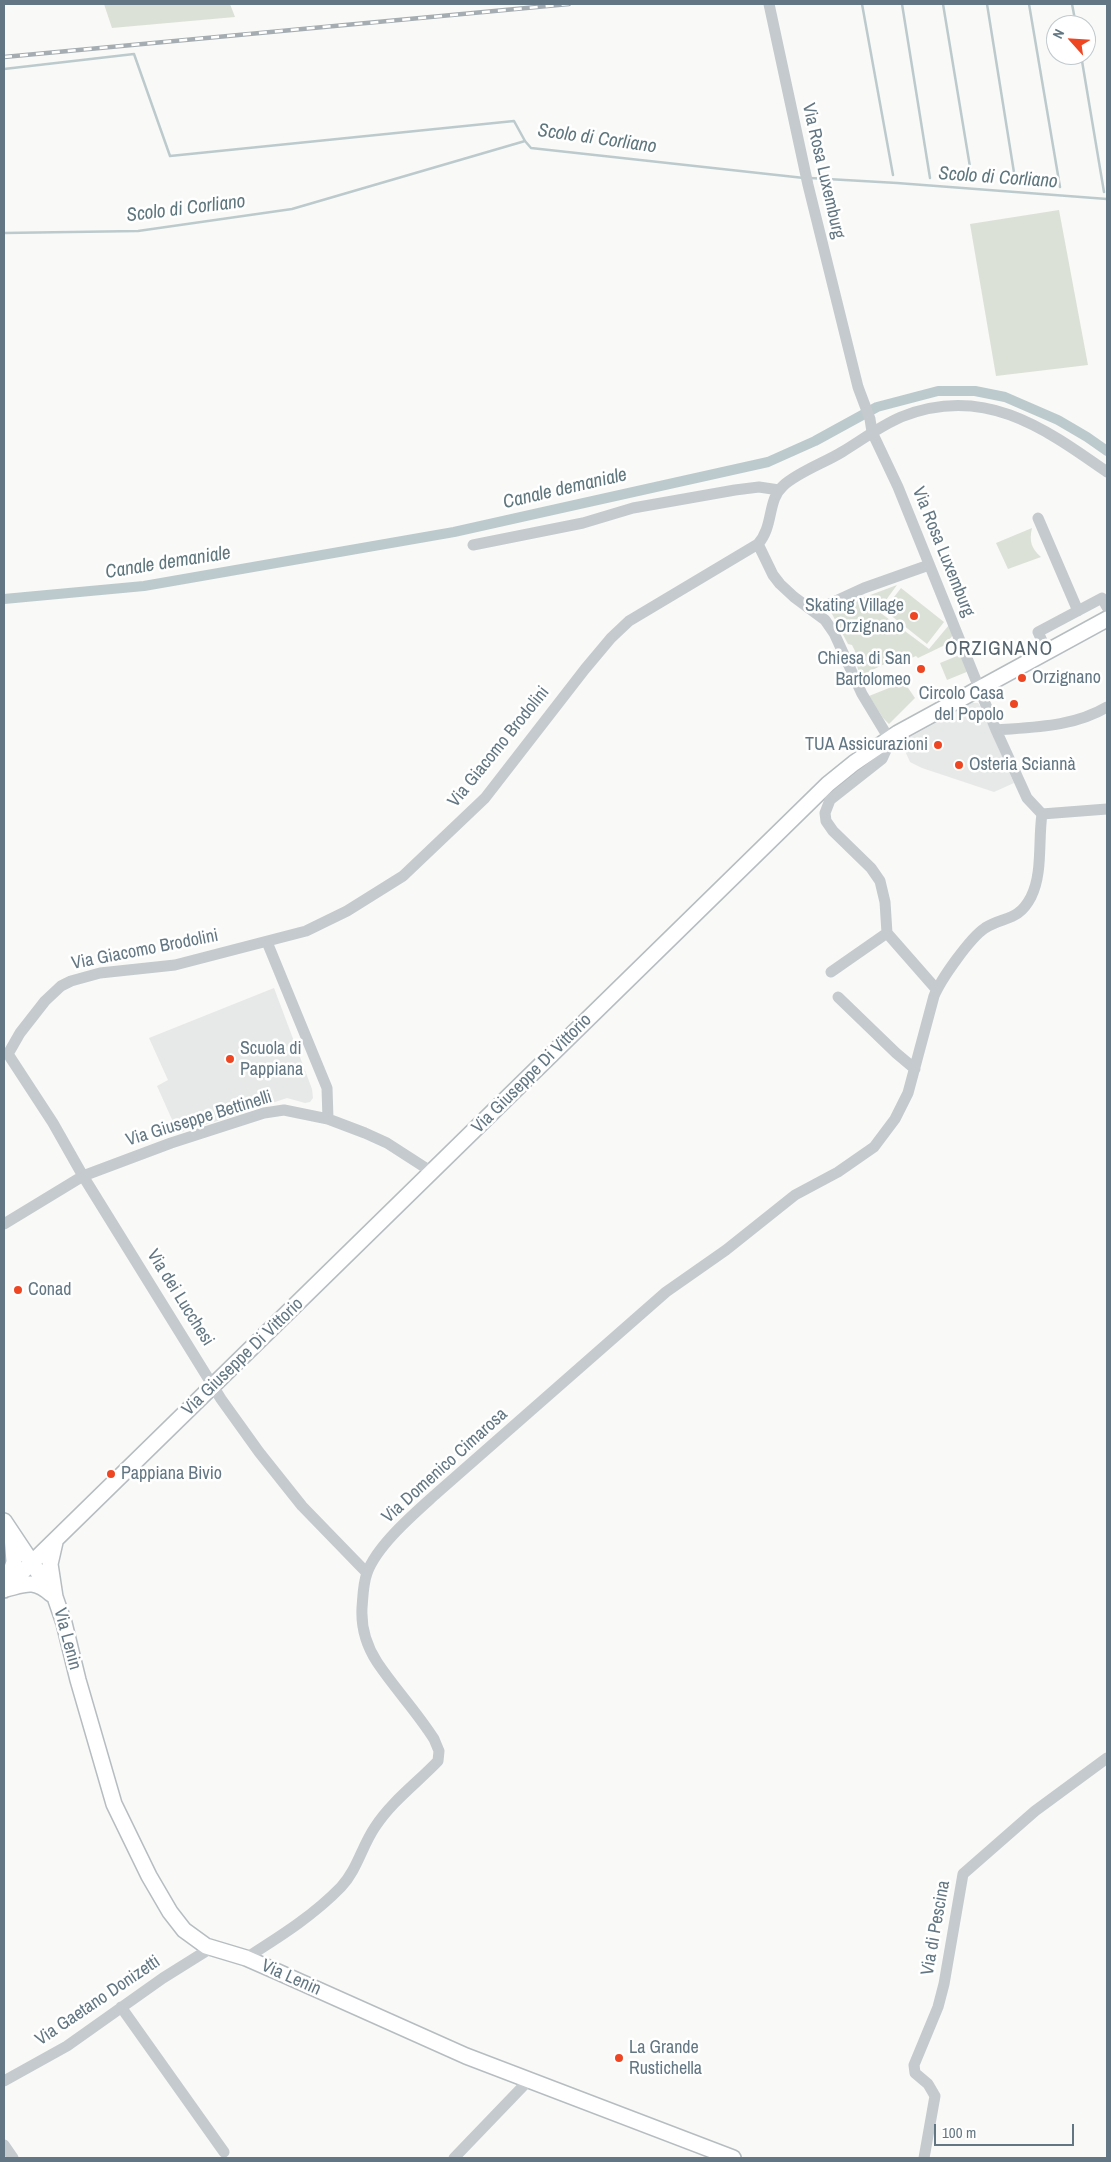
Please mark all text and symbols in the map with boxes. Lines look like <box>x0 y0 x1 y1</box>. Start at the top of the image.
north arrow <box>1046 15 1096 65</box>
text: N <box>1049 26 1068 42</box>
street label: Via Rosa Luxemburg <box>797 101 849 241</box>
water label: Scolo di Corliano <box>536 119 658 159</box>
water label: Scolo di Corliano <box>938 162 1058 194</box>
water label: Scolo di Corliano <box>125 190 247 228</box>
water label: Canale demaniale <box>501 464 629 514</box>
street label: Via Rosa Luxemburg <box>907 484 979 620</box>
water label: Canale demaniale <box>104 542 232 584</box>
place label: Skating Village Orzignano <box>805 595 904 638</box>
marker: Skating Village Orzignano <box>908 610 920 622</box>
district label: ORZIGNANO <box>944 638 1054 662</box>
place label: Chiesa di San Bartolomeo <box>817 648 911 691</box>
marker: Chiesa di San Bartolomeo <box>915 663 927 675</box>
place label: Orzignano <box>1032 667 1101 689</box>
marker: Orzignano <box>1016 672 1028 684</box>
street label: Via Giacomo Brodolini <box>444 682 554 812</box>
place label: Circolo Casa del Popolo <box>919 683 1004 726</box>
marker: Circolo Casa del Popolo <box>1008 698 1020 710</box>
place label: TUA Assicurazioni <box>805 734 928 756</box>
marker: TUA Assicurazioni <box>932 739 944 751</box>
place label: Osteria Sciannà <box>969 754 1076 776</box>
marker: Osteria Sciannà <box>953 759 965 771</box>
street label: Via Giacomo Brodolini <box>70 925 220 975</box>
street label: Via Giuseppe Di Vittorio <box>468 1010 596 1138</box>
place label: Scuola di Pappiana <box>240 1038 303 1080</box>
marker: Scuola di Pappiana <box>224 1053 236 1065</box>
street label: Via Giuseppe Bettinelli <box>123 1087 275 1151</box>
street label: Via dei Lucchesi <box>142 1246 218 1350</box>
place label: Conad <box>28 1279 71 1301</box>
marker: Conad <box>12 1284 24 1296</box>
street label: Via Giuseppe Di Vittorio <box>178 1294 308 1420</box>
street label: Via Domenico Cimarosa <box>378 1404 512 1528</box>
place label: Pappiana Bivio <box>121 1463 222 1485</box>
marker: Pappiana Bivio <box>105 1468 117 1480</box>
street label: Via Lenin <box>48 1606 86 1672</box>
street label: Via di Pescina <box>917 1879 955 1977</box>
street label: Via Gaetano Donizetti <box>32 1951 164 2051</box>
street label: Via Lenin <box>258 1955 324 2001</box>
place label: La Grande Rustichella <box>629 2037 702 2080</box>
marker: La Grande Rustichella <box>613 2052 625 2064</box>
scale bar <box>936 2114 1076 2146</box>
text: 100 m <box>942 2122 976 2143</box>

